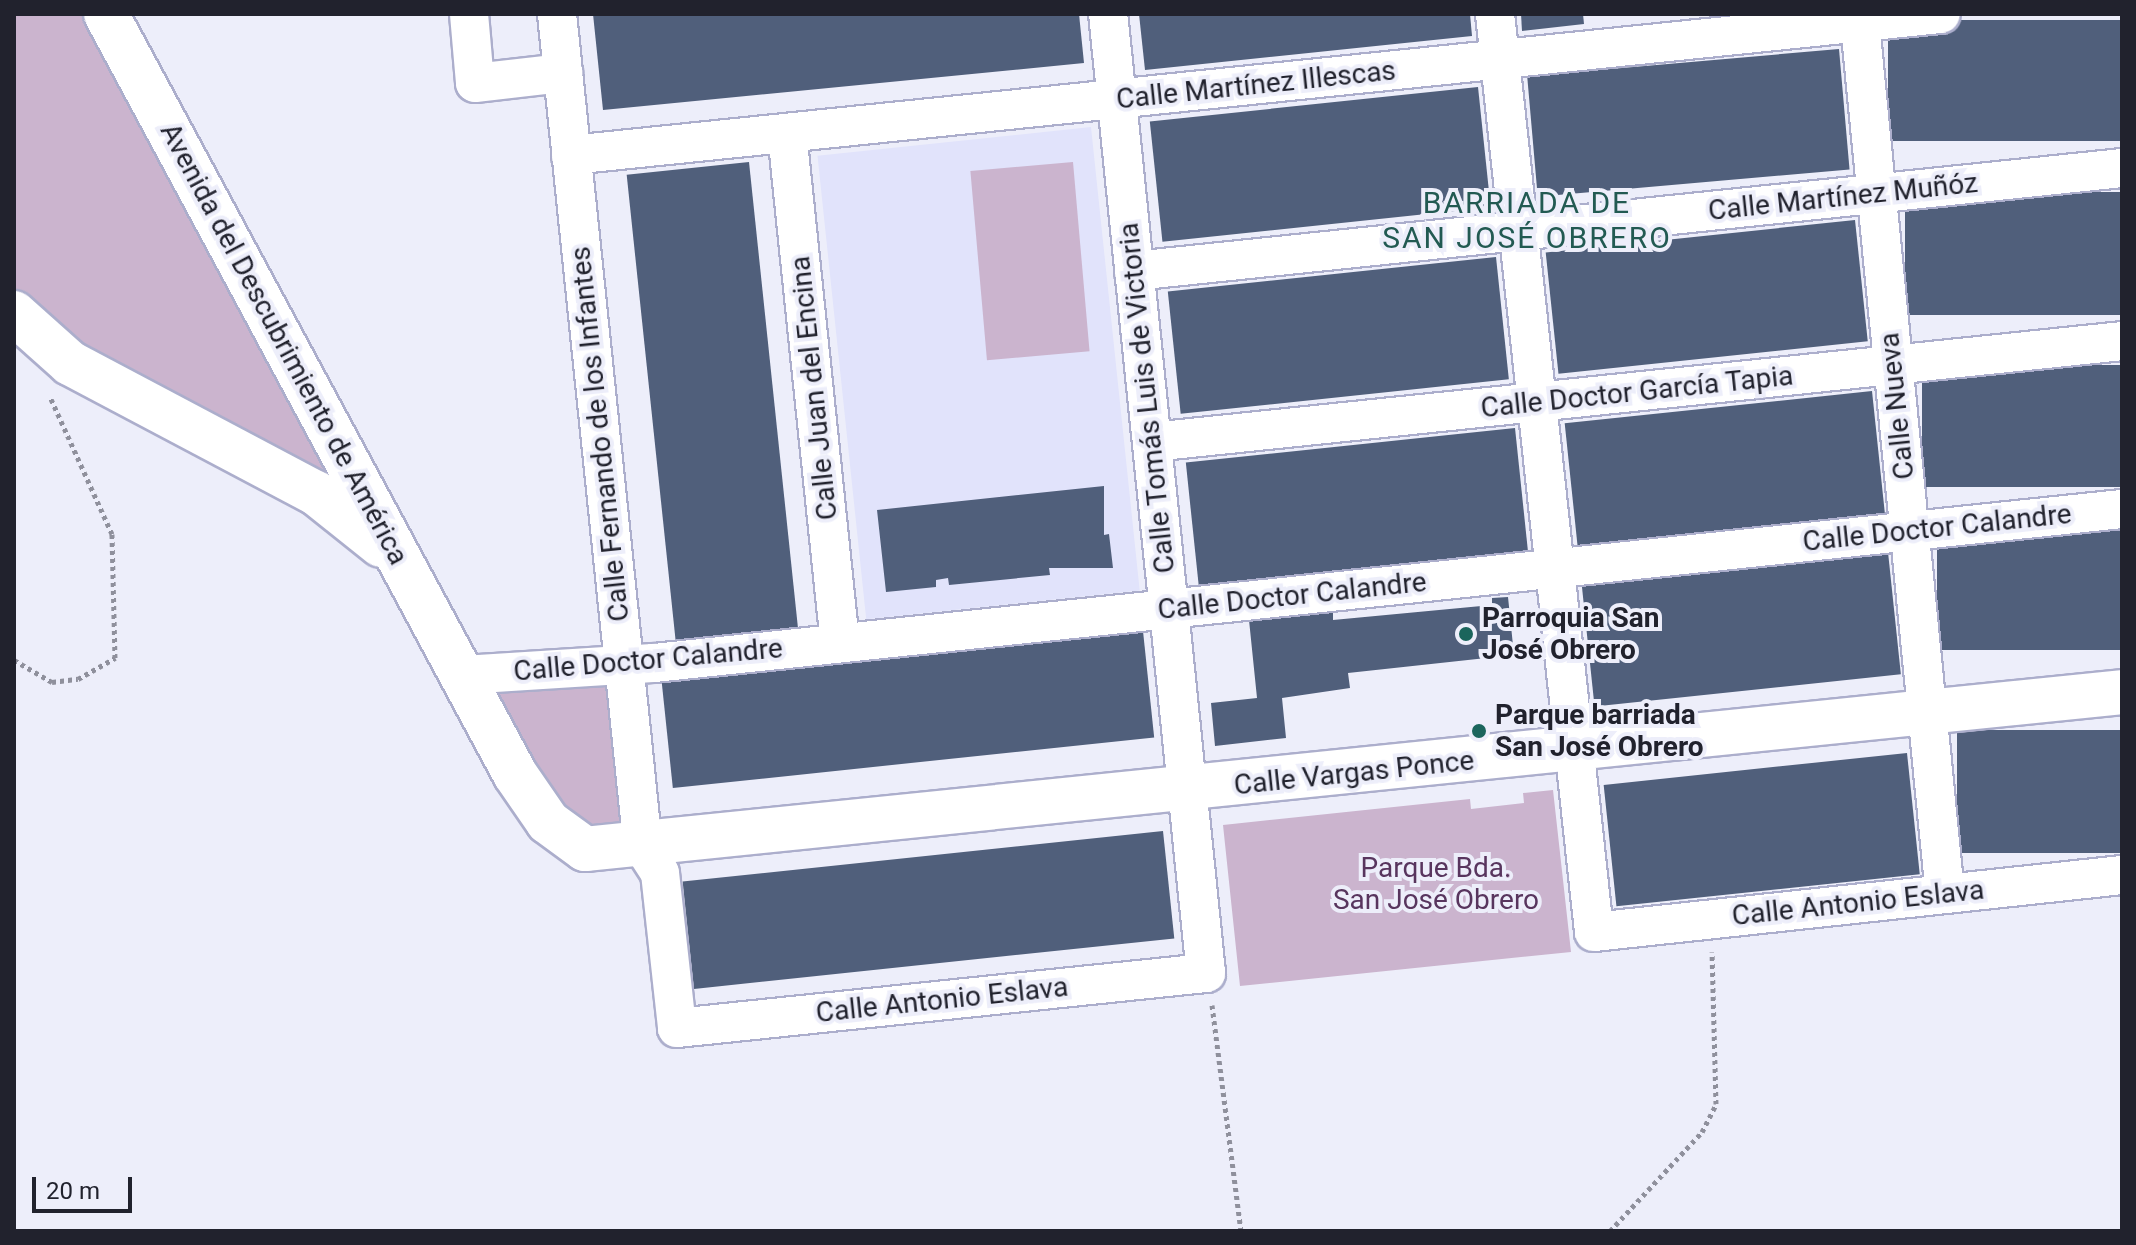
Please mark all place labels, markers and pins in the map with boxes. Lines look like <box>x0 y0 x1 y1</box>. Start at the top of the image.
place label: Parroquia San José Obrero <box>1482 601 1660 667</box>
marker: Parroquia San José Obrero <box>1457 625 1475 643</box>
place label: Parque barriada San José Obrero <box>1495 698 1704 764</box>
marker: Parque barriada San José Obrero <box>1470 722 1488 740</box>

